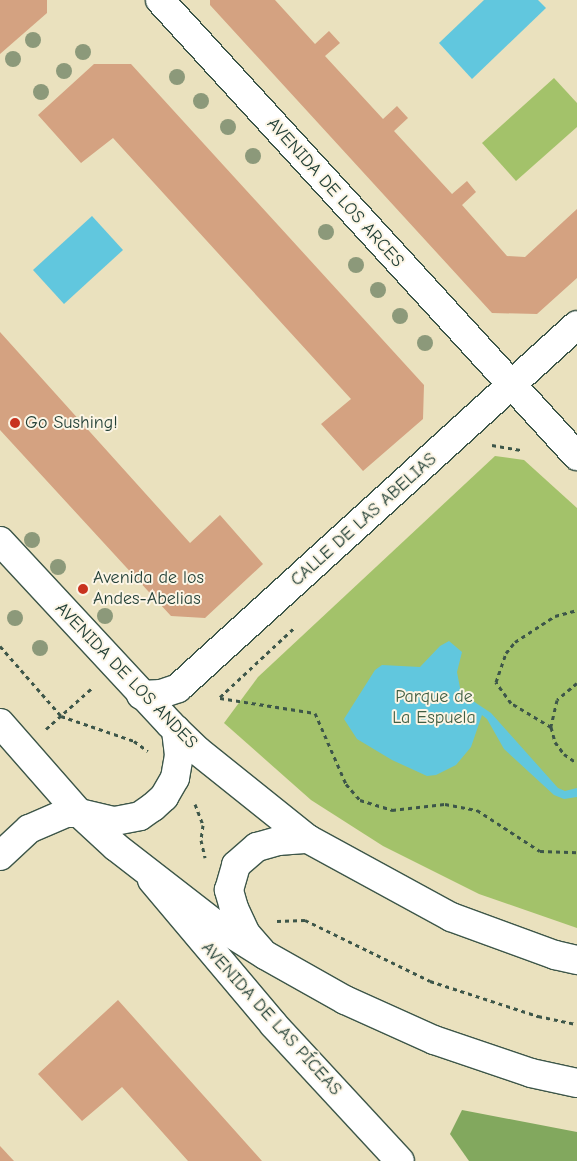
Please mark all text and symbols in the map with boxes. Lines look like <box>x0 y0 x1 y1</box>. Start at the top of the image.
street label: AVENIDA DE LOS ARCES <box>262 114 408 272</box>
place label: Go Sushing! <box>25 412 118 434</box>
marker: Go Sushing! <box>9 417 21 429</box>
street label: CALLE DE LAS ABELIAS <box>287 449 441 591</box>
place label: Avenida de los Andes-Abelias <box>93 568 204 610</box>
marker: Avenida de los Andes-Abelias <box>77 583 89 595</box>
street label: AVENIDA DE LOS ANDES <box>50 598 202 754</box>
park label: Parque de La Espuela <box>392 687 476 730</box>
street label: AVENIDA DE LAS PÍCEAS <box>196 938 346 1100</box>

